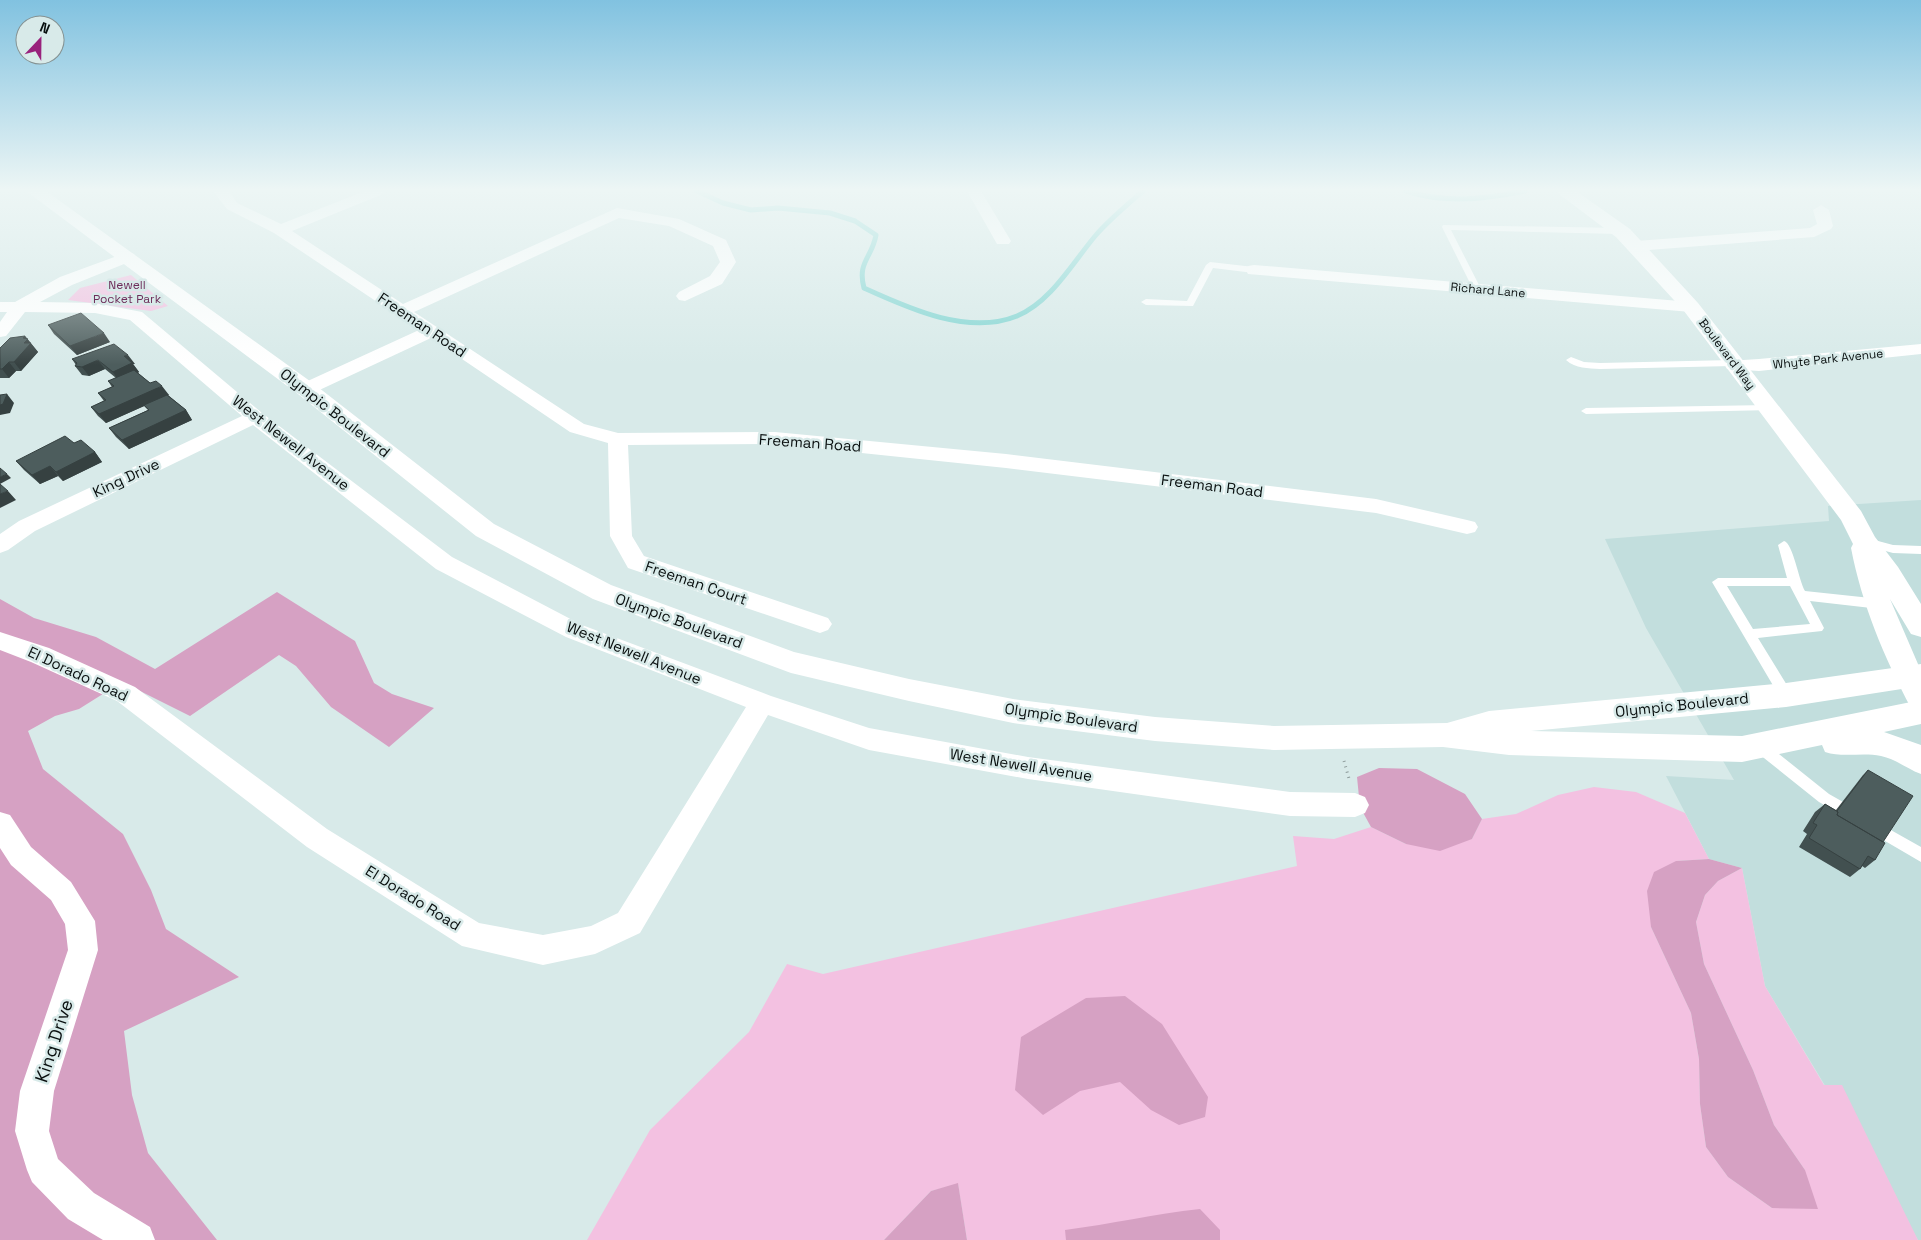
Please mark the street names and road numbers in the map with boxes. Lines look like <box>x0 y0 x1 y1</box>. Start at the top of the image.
street label: Richard Lane <box>1450 279 1526 301</box>
street label: Freeman Road <box>374 288 470 361</box>
street label: Boulevard Way <box>1695 315 1759 393</box>
street label: Whyte Park Avenue <box>1772 345 1884 373</box>
street label: Olympic Boulevard <box>277 364 394 461</box>
street label: West Newell Avenue <box>229 391 354 494</box>
street label: Freeman Road <box>758 429 862 456</box>
street label: King Drive <box>89 454 162 501</box>
street label: Freeman Road <box>1160 470 1264 501</box>
street label: Freeman Court <box>643 556 750 609</box>
street label: Olympic Boulevard <box>613 589 745 652</box>
street label: West Newell Avenue <box>564 617 704 688</box>
street label: El Dorado Road <box>25 642 131 705</box>
street label: Olympic Boulevard <box>1614 688 1750 721</box>
street label: Olympic Boulevard <box>1003 699 1139 736</box>
street label: West Newell Avenue <box>949 744 1094 785</box>
street label: El Dorado Road <box>362 861 464 934</box>
street label: King Drive <box>29 997 78 1085</box>

